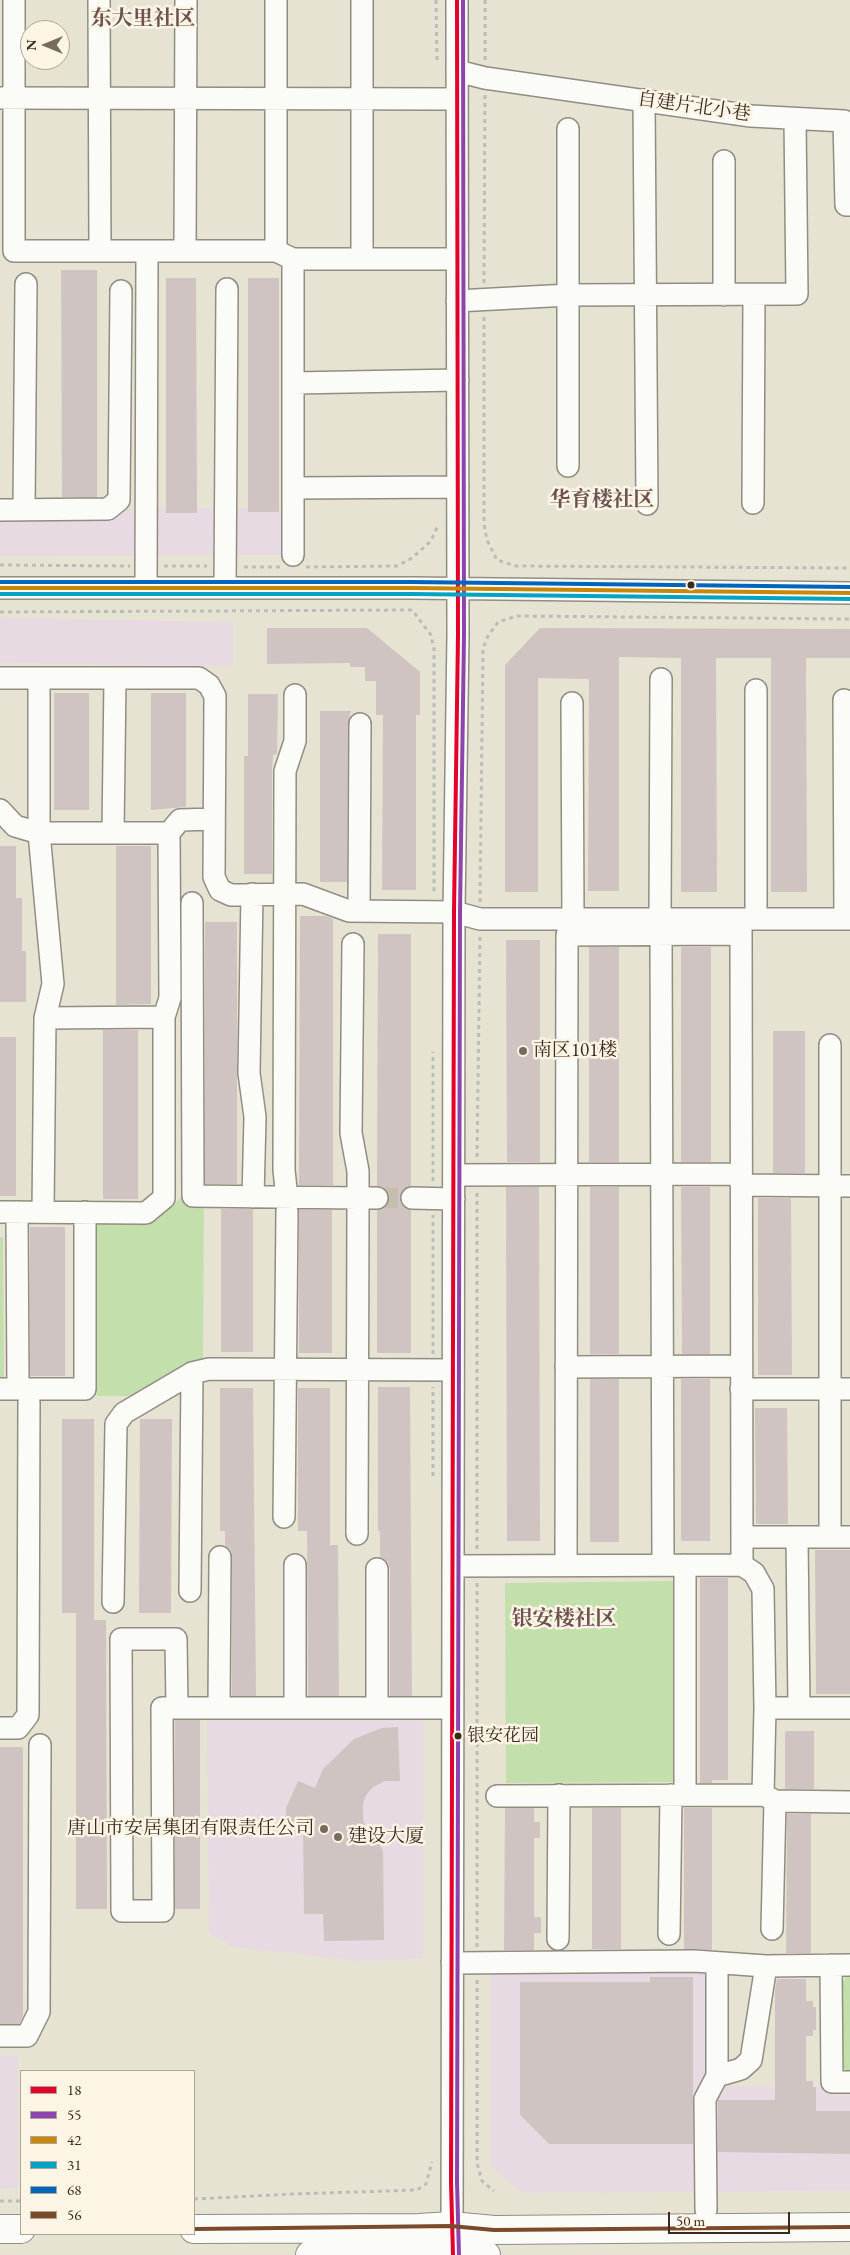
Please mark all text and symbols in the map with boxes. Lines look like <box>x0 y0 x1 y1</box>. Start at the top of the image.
district label: 东大里社区 <box>91 6 195 32</box>
north arrow <box>20 20 70 70</box>
text: N <box>22 39 40 51</box>
street label: 自建片北小巷 <box>636 88 752 126</box>
district label: 华育楼社区 <box>550 487 654 513</box>
unlabelled marker <box>686 580 696 590</box>
place label: 南区101楼 <box>533 1040 617 1062</box>
marker: 南区101楼 <box>517 1045 529 1057</box>
district label: 银安楼社区 <box>512 1606 616 1632</box>
place label: 银安花园 <box>467 1725 539 1747</box>
marker: 银安花园 <box>453 1731 463 1741</box>
place label: 唐山市安居集团有限责任公司 <box>67 1818 314 1840</box>
marker: 唐山市安居集团有限责任公司 <box>318 1823 330 1835</box>
place label: 建设大厦 <box>348 1826 424 1848</box>
marker: 建设大厦 <box>332 1831 344 1843</box>
legend <box>20 2070 195 2235</box>
text: 18 <box>67 2080 81 2099</box>
text: 55 <box>67 2105 81 2124</box>
text: 42 <box>67 2130 81 2149</box>
text: 31 <box>67 2155 81 2174</box>
text: 68 <box>67 2180 81 2199</box>
scale bar <box>670 2202 792 2234</box>
text: 56 <box>67 2205 81 2224</box>
text: 50 m <box>676 2211 705 2230</box>

